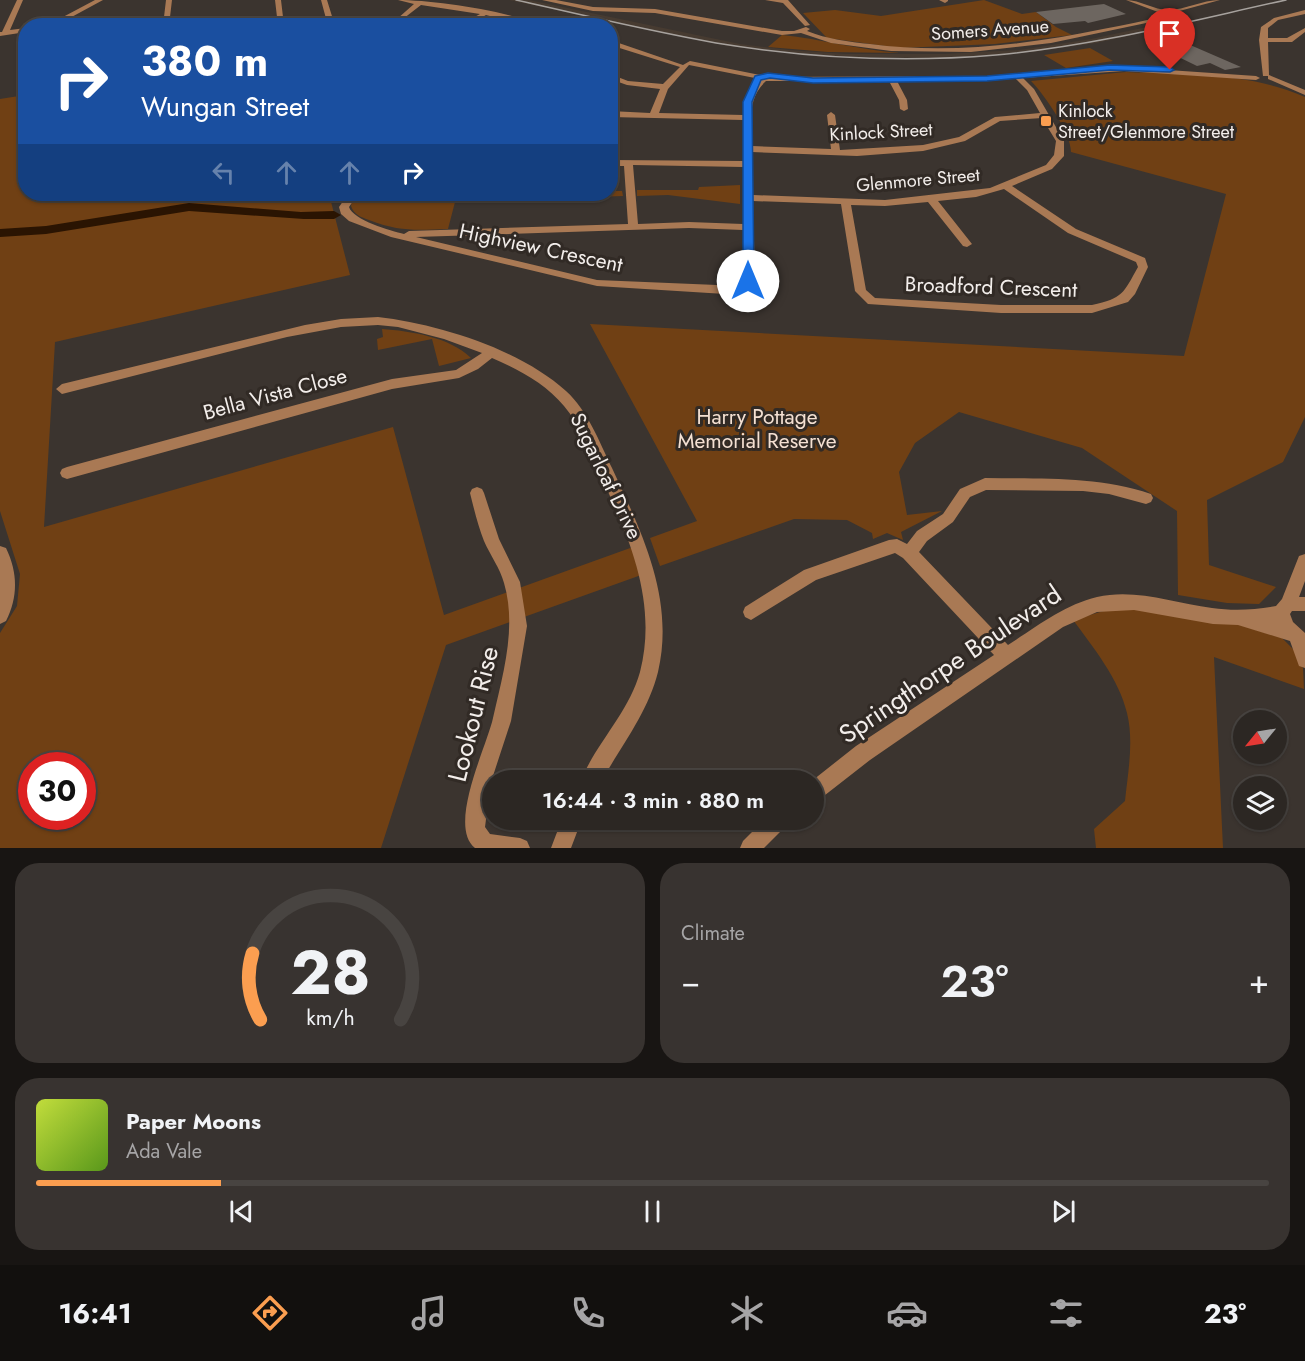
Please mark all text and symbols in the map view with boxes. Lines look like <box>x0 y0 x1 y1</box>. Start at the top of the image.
pin <box>1144 8 1195 70</box>
street label: Somers Avenue <box>930 13 1050 47</box>
icon: arrive <box>1153 17 1186 50</box>
text: 380 m <box>141 31 268 92</box>
icon: right <box>42 42 120 120</box>
text: Wungan Street <box>141 87 309 126</box>
place label: Kinlock Street/Glenmore Street <box>1058 98 1235 145</box>
marker: Kinlock Street/Glenmore Street <box>1039 114 1053 128</box>
street label: Kinlock Street <box>829 116 934 148</box>
icon: left <box>207 156 240 189</box>
icon: ahead <box>270 156 303 189</box>
icon: ahead <box>333 156 366 189</box>
icon: right <box>396 156 429 189</box>
street label: Glenmore Street <box>855 162 982 198</box>
street label: Highview Crescent <box>456 216 626 280</box>
position arrow <box>716 249 780 313</box>
street label: Broadford Crescent <box>904 269 1078 305</box>
street label: Bella Vista Close <box>200 360 350 428</box>
park label: Harry Pottage Memorial Reserve <box>678 402 837 456</box>
street label: Sugarloaf Drive <box>562 408 650 544</box>
street label: Springthorpe Boulevard <box>831 575 1069 753</box>
street label: Lookout Rise <box>438 642 508 786</box>
north arrow <box>1233 710 1287 764</box>
map controls <box>1233 710 1287 830</box>
speed limit sign: 30 <box>18 752 96 830</box>
button: layers <box>1233 776 1287 830</box>
text: 16:44 · 3 min · 880 m <box>542 784 764 816</box>
text: Climate <box>681 919 745 948</box>
text: 28 <box>290 927 370 1017</box>
text: 23° <box>940 949 1009 1014</box>
text: − <box>681 958 700 1005</box>
text: + <box>1249 958 1269 1005</box>
text: km/h <box>306 1002 354 1033</box>
text: Paper Moons <box>126 1105 261 1137</box>
text: Ada Vale <box>126 1137 202 1166</box>
icon: previous <box>225 1195 258 1228</box>
icon: pause <box>636 1195 669 1228</box>
icon: next <box>1047 1195 1080 1228</box>
icon: directions <box>249 1292 291 1334</box>
icon: music <box>408 1292 450 1334</box>
icon: phone <box>567 1292 609 1334</box>
icon: climate <box>726 1292 768 1334</box>
icon: car <box>886 1292 928 1334</box>
icon: filters <box>1045 1292 1087 1334</box>
text: 16:41 <box>59 1294 132 1333</box>
text: 23° <box>1204 1294 1246 1333</box>

